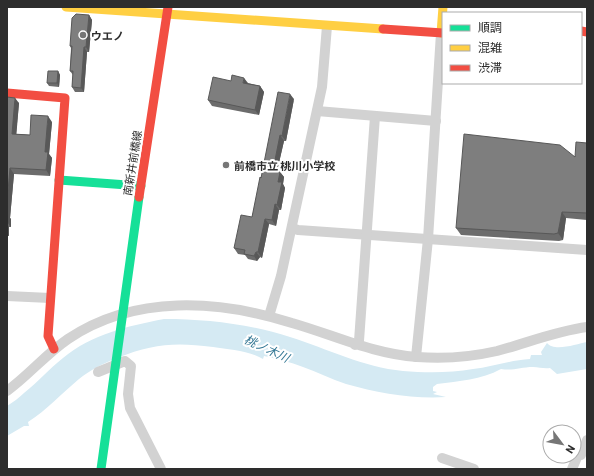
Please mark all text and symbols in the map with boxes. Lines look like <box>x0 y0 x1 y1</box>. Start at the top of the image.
legend <box>442 12 582 84</box>
text: 順調 <box>478 20 502 34</box>
place label: ウエノ <box>91 29 124 42</box>
marker: ウエノ <box>78 30 88 40</box>
text: 混雑 <box>478 40 502 54</box>
text: 渋滞 <box>478 60 502 74</box>
street label: 南新井前橋線 <box>120 129 144 197</box>
place label: 前橋市立 桃川小学校 <box>234 159 335 172</box>
marker: 前橋市立 桃川小学校 <box>221 160 231 170</box>
water label: 桃ノ木川 <box>242 332 294 365</box>
north arrow <box>542 424 582 464</box>
text: N <box>563 443 578 456</box>

